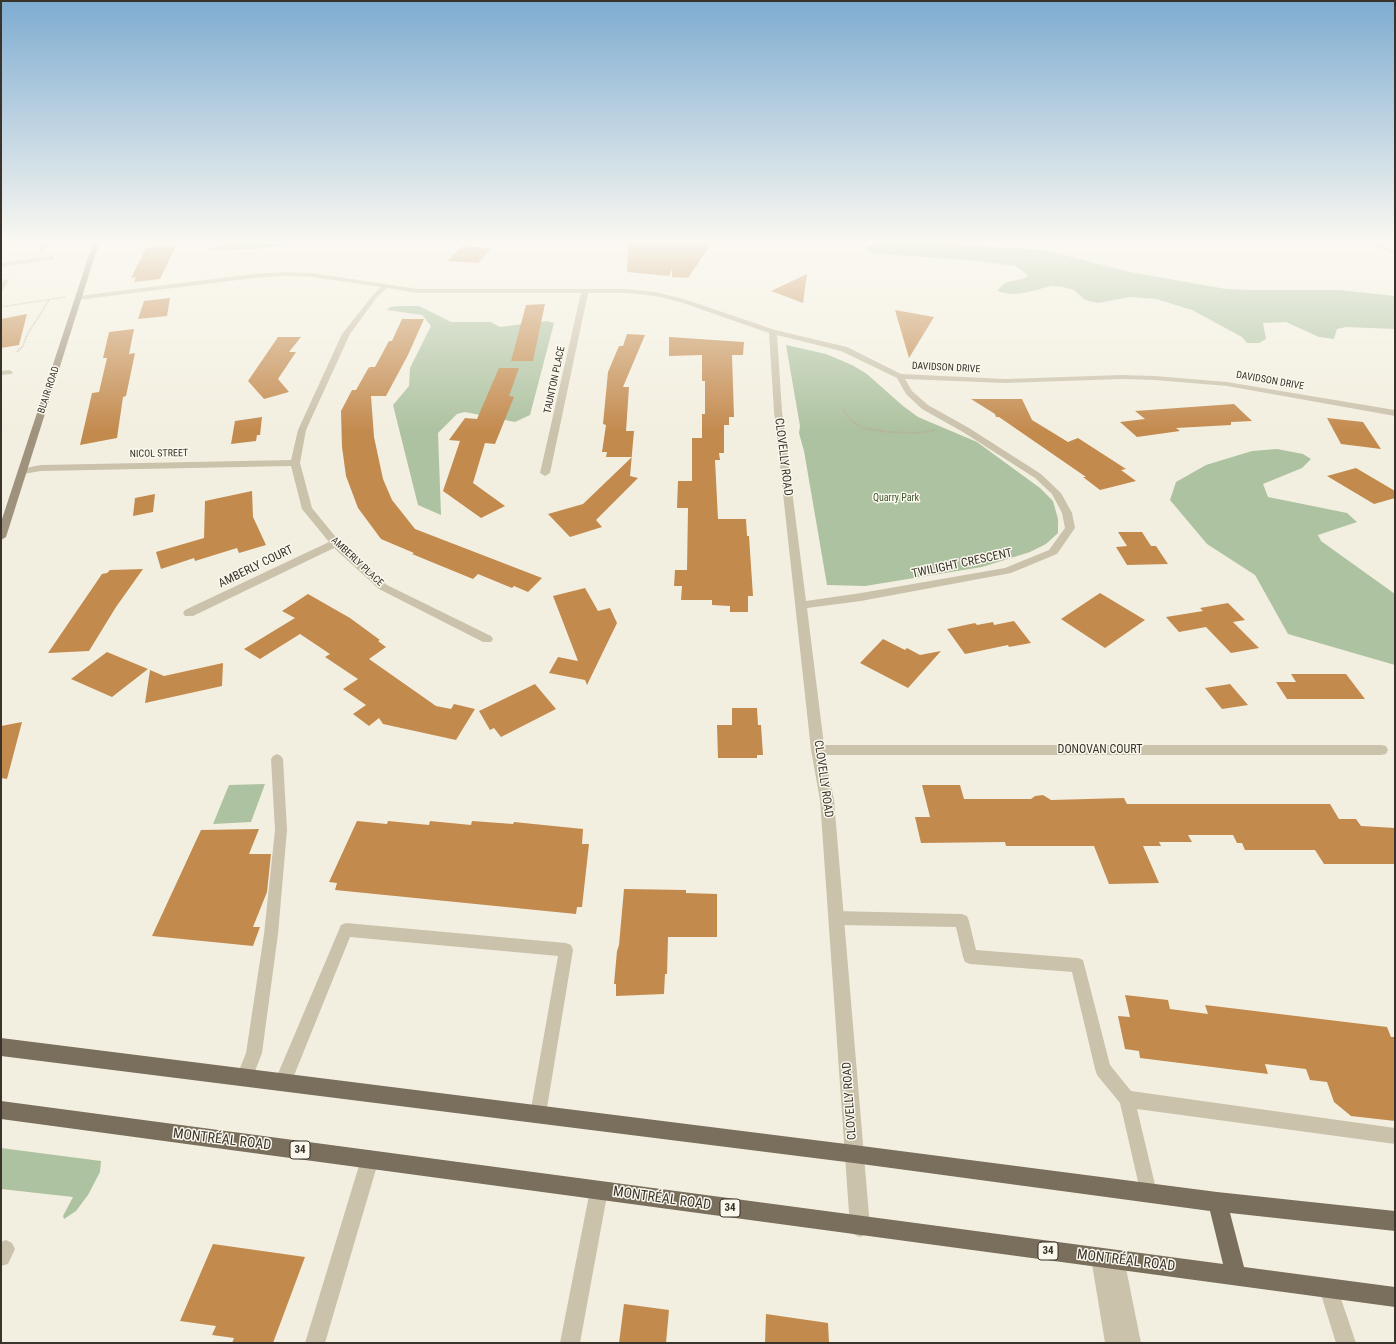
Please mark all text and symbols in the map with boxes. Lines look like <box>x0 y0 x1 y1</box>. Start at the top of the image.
street label: TAUNTON PLACE <box>542 345 568 415</box>
street label: DAVIDSON DRIVE <box>911 360 981 376</box>
street label: BLAIR ROAD <box>36 365 62 415</box>
street label: DAVIDSON DRIVE <box>1235 369 1305 393</box>
street label: CLOVELLY ROAD <box>771 417 795 497</box>
street label: NICOL STREET <box>130 447 188 461</box>
park label: Quarry Park <box>873 492 919 504</box>
street label: AMBERLY PLACE <box>328 535 386 589</box>
street label: AMBERLY COURT <box>216 543 296 591</box>
street label: TWILIGHT CRESCENT <box>911 546 1013 582</box>
street label: CLOVELLY ROAD <box>810 739 836 819</box>
street label: DONOVAN COURT <box>1058 743 1142 757</box>
street label: CLOVELLY ROAD <box>840 1061 860 1141</box>
street label: MONTRÉAL ROAD <box>172 1126 272 1154</box>
road number: 34 <box>290 1141 310 1159</box>
street label: MONTRÉAL ROAD <box>612 1184 712 1214</box>
road number: 34 <box>720 1199 740 1217</box>
road number: 34 <box>1038 1242 1058 1260</box>
street label: MONTRÉAL ROAD <box>1076 1247 1176 1275</box>

